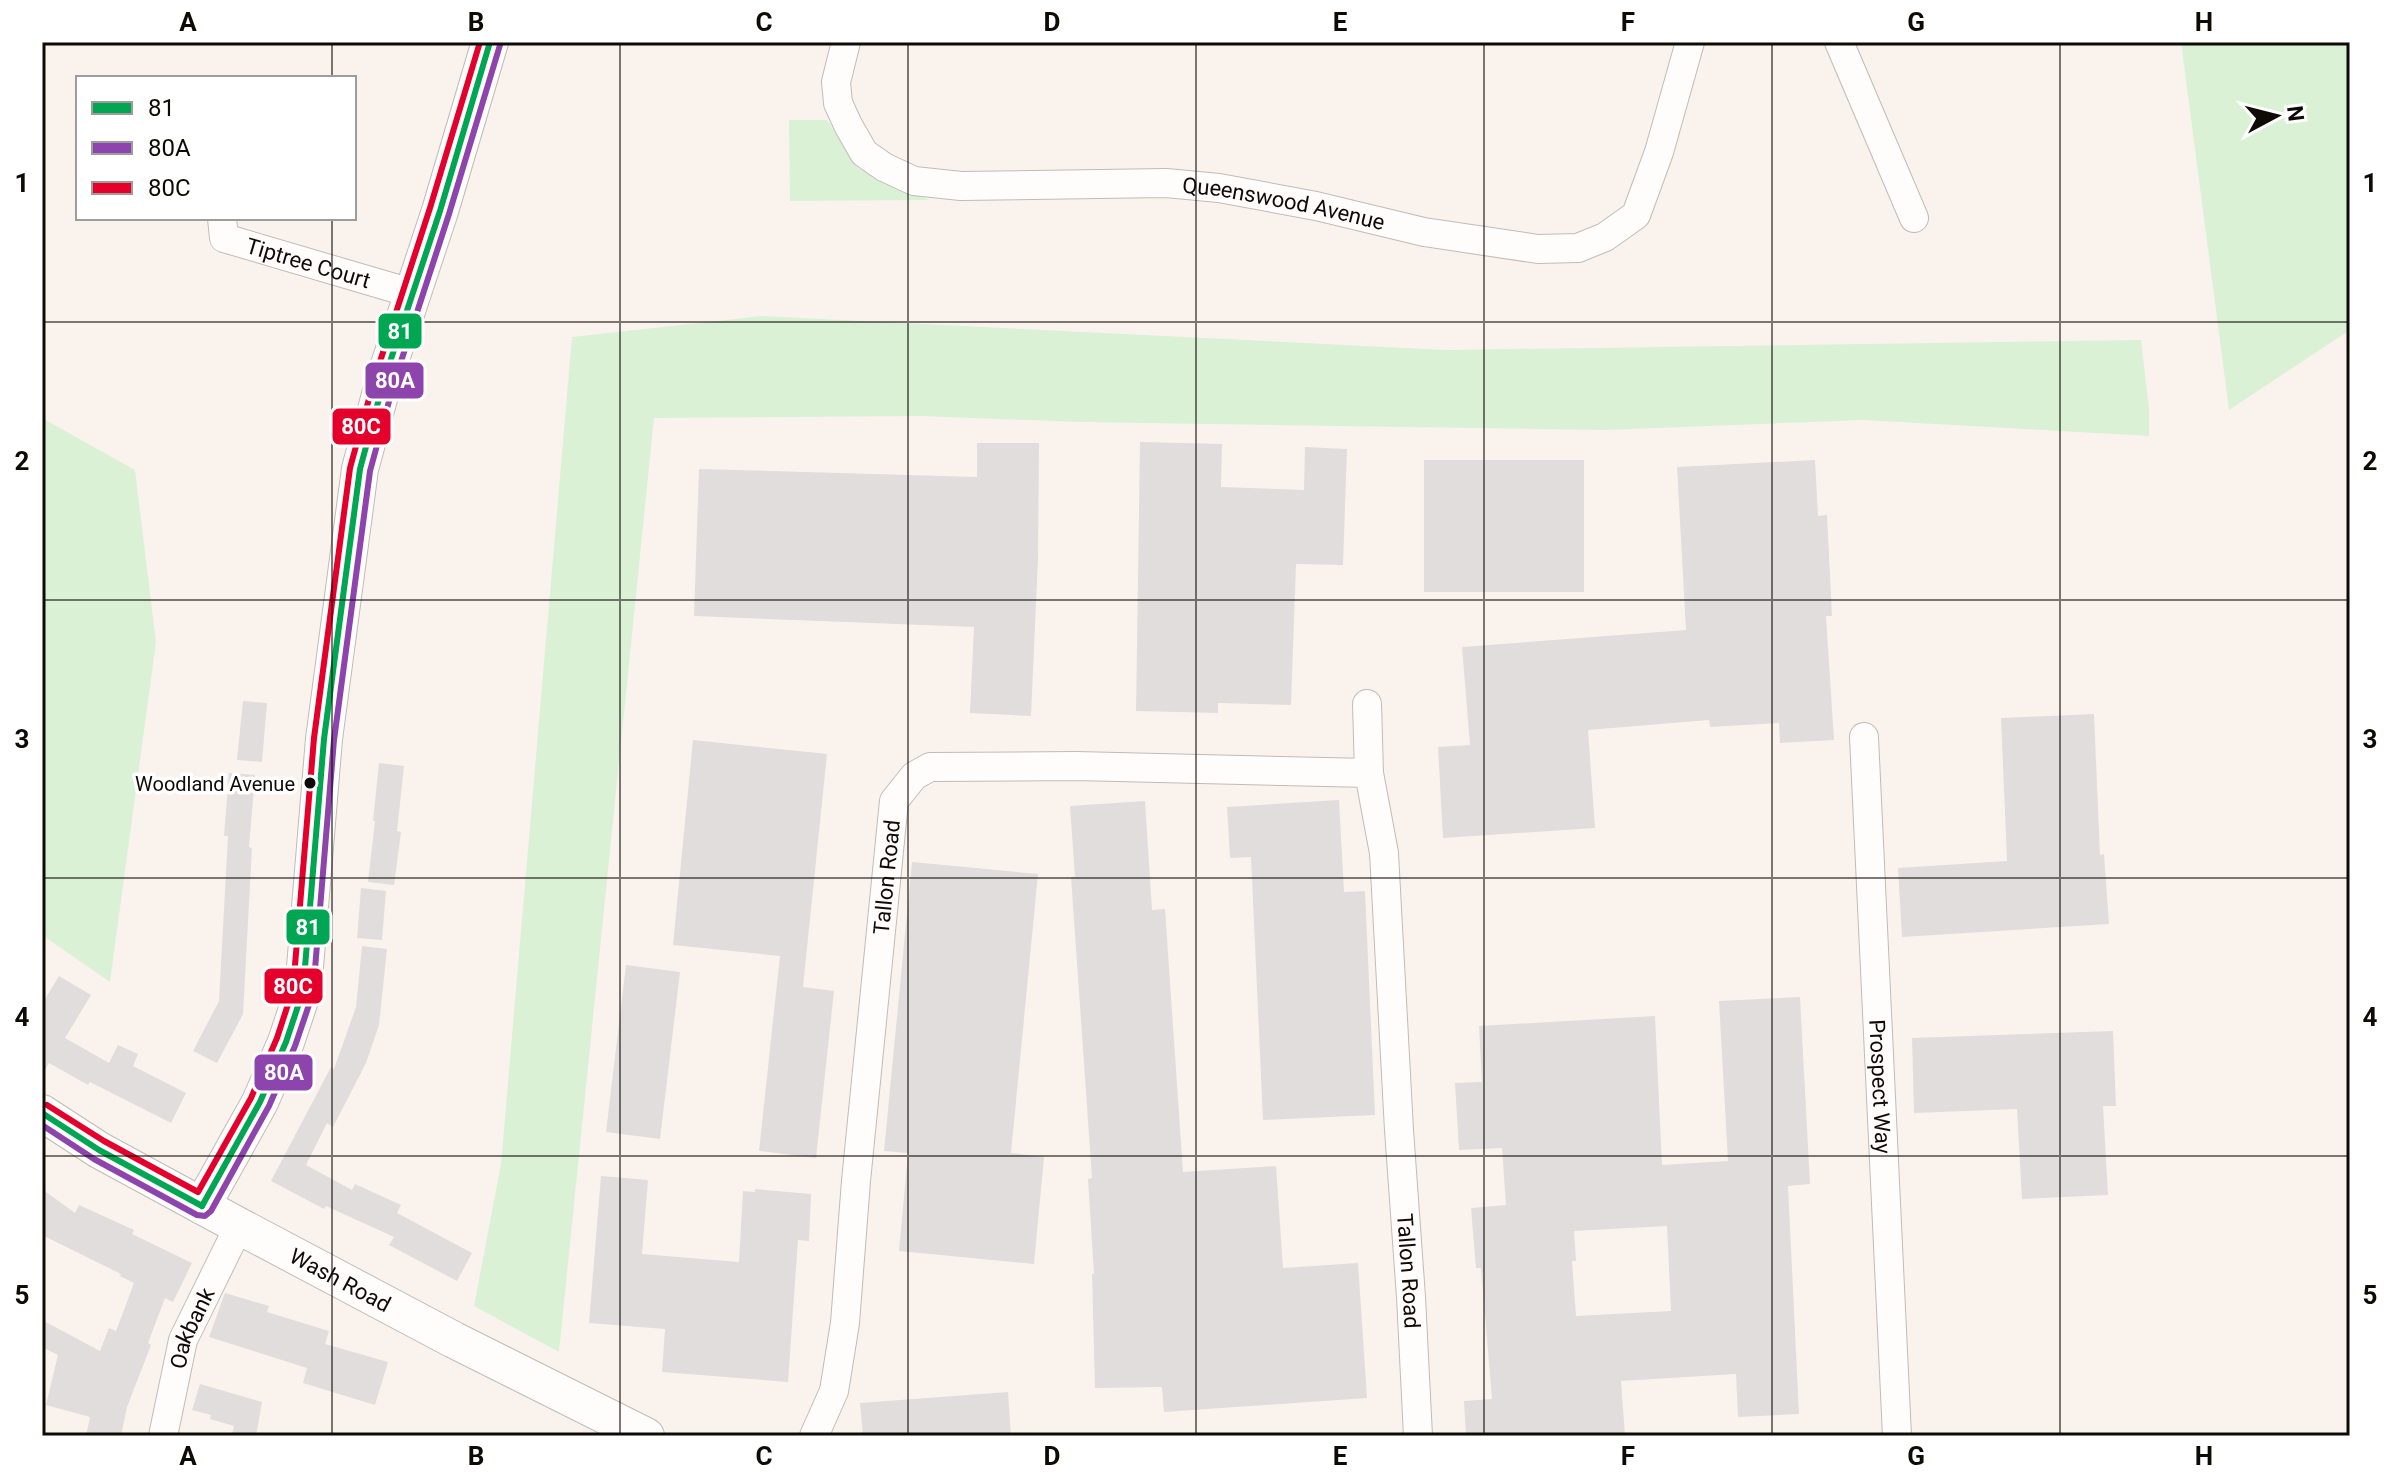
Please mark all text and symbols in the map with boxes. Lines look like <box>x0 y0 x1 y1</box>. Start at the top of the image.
text: A <box>179 7 197 37</box>
text: B <box>468 7 484 37</box>
text: C <box>755 7 773 37</box>
text: D <box>1044 7 1060 37</box>
text: E <box>1333 7 1348 37</box>
text: F <box>1621 7 1635 37</box>
text: G <box>1907 7 1925 37</box>
text: H <box>2195 7 2213 37</box>
legend <box>76 76 356 220</box>
north arrow <box>2236 76 2316 156</box>
text: 81 <box>148 94 175 122</box>
text: N <box>2282 104 2309 123</box>
text: 80A <box>148 134 191 162</box>
text: 1 <box>15 168 29 198</box>
text: 1 <box>2363 168 2377 198</box>
street label: Queenswood Avenue <box>1181 173 1387 235</box>
text: 80C <box>148 174 191 202</box>
street label: Tiptree Court <box>243 233 373 293</box>
line badge: 81 <box>377 312 423 350</box>
text: 81 <box>387 319 413 344</box>
line badge: 80A <box>364 361 425 400</box>
text: 80A <box>375 368 415 393</box>
line badge: 80C <box>331 407 392 446</box>
text: 80C <box>341 414 381 439</box>
text: 2 <box>15 446 29 476</box>
text: 2 <box>2363 446 2377 476</box>
text: 3 <box>15 724 29 754</box>
text: 3 <box>2363 724 2377 754</box>
place label: Woodland Avenue <box>135 772 295 796</box>
marker: Woodland Avenue <box>302 775 318 791</box>
street label: Tallon Road <box>869 819 905 936</box>
line badge: 81 <box>285 908 331 946</box>
text: 81 <box>295 915 321 940</box>
line badge: 80C <box>263 967 324 1005</box>
text: 80C <box>273 974 313 999</box>
text: 4 <box>15 1002 30 1032</box>
text: 4 <box>2363 1002 2378 1032</box>
street label: Prospect Way <box>1864 1019 1896 1155</box>
line badge: 80A <box>253 1053 314 1092</box>
text: 80A <box>264 1060 304 1085</box>
street label: Tallon Road <box>1392 1213 1425 1329</box>
street label: Wash Road <box>285 1243 395 1317</box>
text: 5 <box>15 1280 29 1310</box>
text: 5 <box>2363 1280 2377 1310</box>
street label: Oakbank <box>165 1283 220 1371</box>
text: A <box>179 1441 197 1471</box>
text: B <box>468 1441 484 1471</box>
text: C <box>755 1441 773 1471</box>
text: D <box>1044 1441 1060 1471</box>
text: E <box>1333 1441 1348 1471</box>
text: F <box>1621 1441 1635 1471</box>
text: G <box>1907 1441 1925 1471</box>
text: H <box>2195 1441 2213 1471</box>

